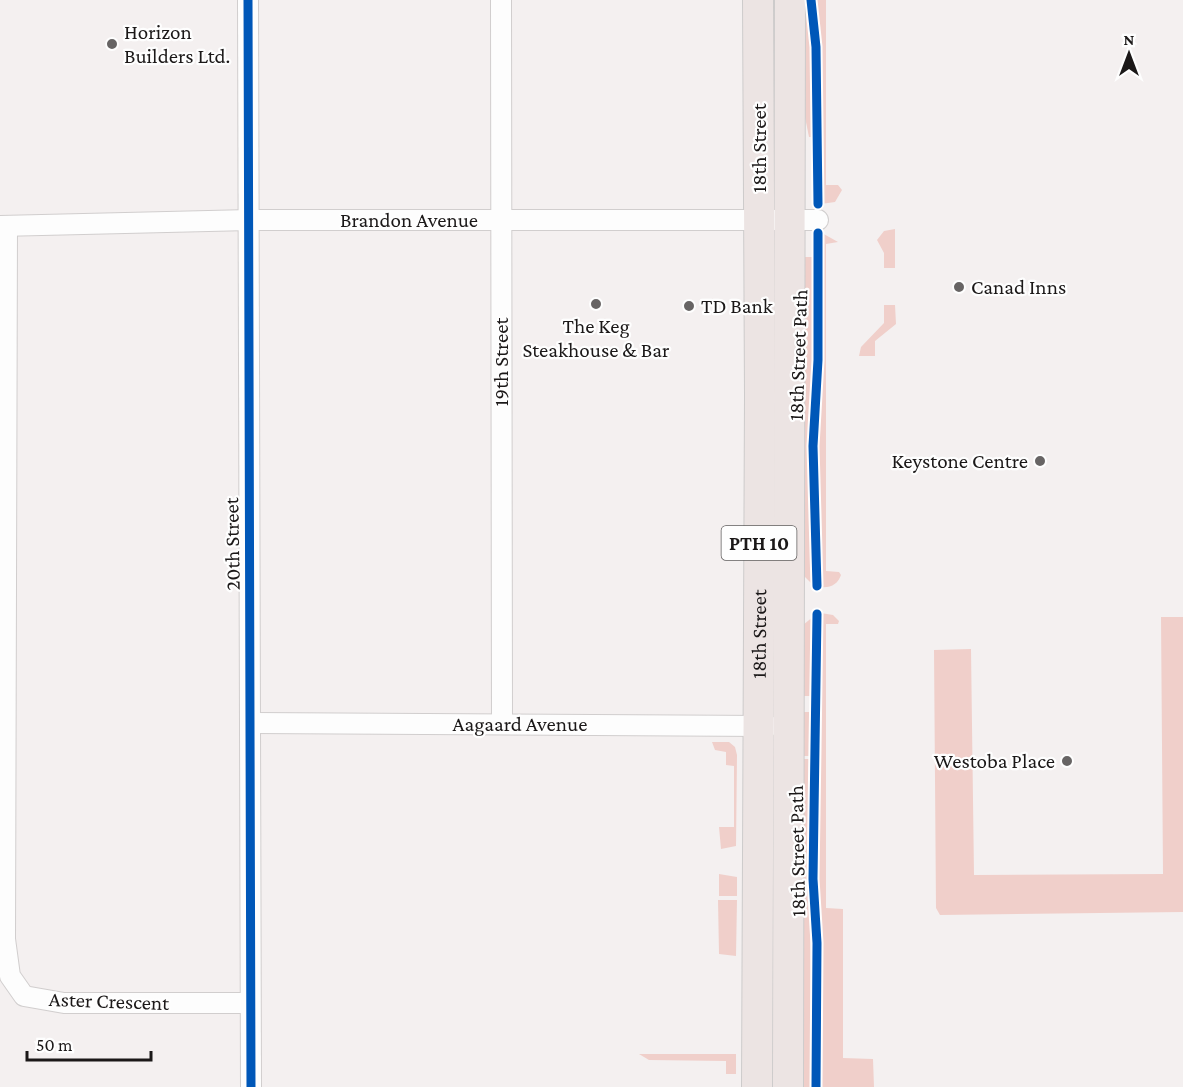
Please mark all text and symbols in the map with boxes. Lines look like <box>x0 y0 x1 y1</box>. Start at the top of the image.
place label: Horizon Builders Ltd. <box>124 20 230 68</box>
north arrow <box>1099 24 1159 84</box>
text: N <box>1124 31 1135 48</box>
marker: Horizon Builders Ltd. <box>105 37 119 51</box>
street label: 18th Street <box>747 102 771 193</box>
street label: Brandon Avenue <box>340 208 478 232</box>
place label: Canad Inns <box>971 275 1066 299</box>
marker: Canad Inns <box>952 280 966 294</box>
street label: 18th Street Path <box>784 289 812 421</box>
place label: TD Bank <box>701 294 773 318</box>
marker: The Keg Steakhouse & Bar <box>589 297 603 311</box>
marker: TD Bank <box>682 299 696 313</box>
place label: The Keg Steakhouse & Bar <box>522 314 670 362</box>
street label: 19th Street <box>489 316 513 407</box>
place label: Keystone Centre <box>892 449 1028 473</box>
marker: Keystone Centre <box>1033 454 1047 468</box>
street label: 20th Street <box>219 496 245 591</box>
road number: PTH 10 <box>722 526 796 560</box>
street label: 18th Street <box>747 588 771 679</box>
street label: Aagaard Avenue <box>452 712 588 736</box>
place label: Westoba Place <box>934 749 1055 773</box>
marker: Westoba Place <box>1060 754 1074 768</box>
street label: 18th Street Path <box>784 785 810 917</box>
street label: Aster Crescent <box>48 987 171 1015</box>
scale bar <box>27 1024 152 1062</box>
text: 50 m <box>36 1035 73 1055</box>

